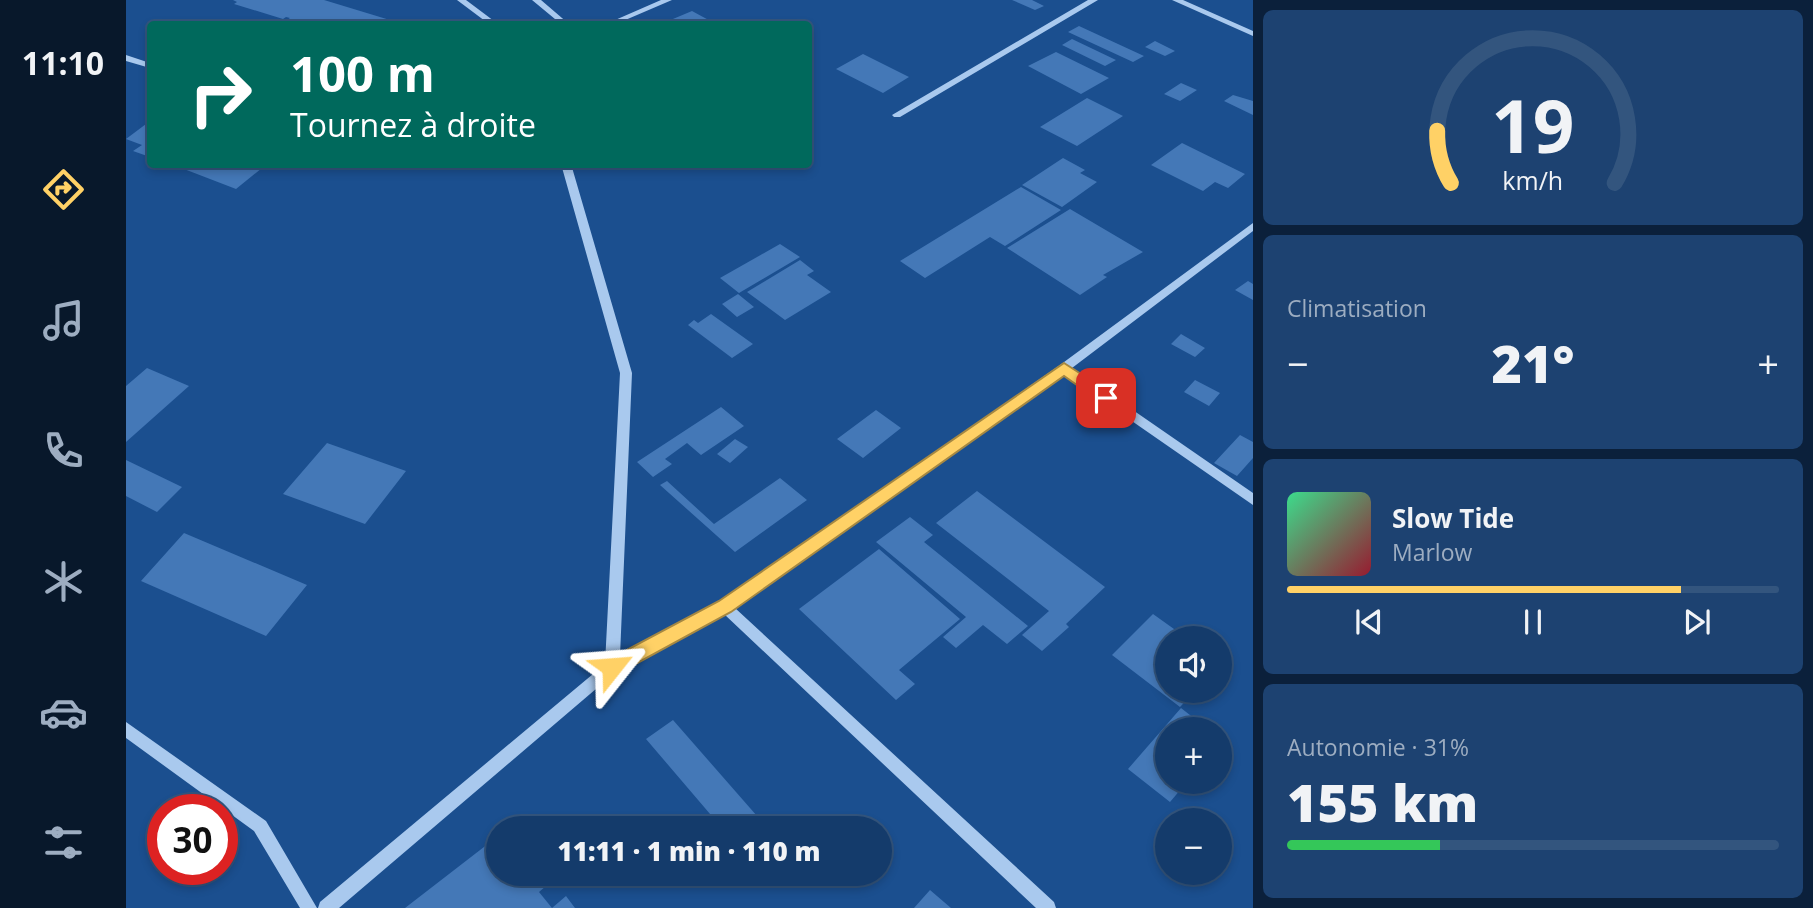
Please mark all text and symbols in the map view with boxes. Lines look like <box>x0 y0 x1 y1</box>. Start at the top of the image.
text: 100 m <box>290 40 435 106</box>
text: 11:10 <box>22 41 104 84</box>
icon: right <box>175 49 266 140</box>
text: 19 <box>1491 76 1575 175</box>
text: Tournez à droite <box>290 103 536 146</box>
text: km/h <box>1503 163 1563 197</box>
icon: directions <box>39 165 88 214</box>
text: Climatisation <box>1287 292 1427 324</box>
icon: music <box>39 296 88 345</box>
text: 21° <box>1492 327 1574 398</box>
text: − <box>1287 337 1309 389</box>
text: + <box>1757 337 1779 389</box>
pin <box>1076 368 1136 428</box>
icon: arrive <box>1087 379 1125 417</box>
icon: phone <box>39 426 88 475</box>
text: Slow Tide <box>1392 500 1514 536</box>
text: Marlow <box>1392 536 1472 568</box>
icon: climate <box>39 557 88 606</box>
icon: previous <box>1350 603 1388 641</box>
icon: pause <box>1514 603 1552 641</box>
icon: next <box>1678 603 1716 641</box>
map controls <box>1155 626 1232 885</box>
button: sound <box>1155 626 1232 703</box>
position arrow <box>575 630 649 704</box>
icon: car <box>39 688 88 737</box>
button: + <box>1155 717 1232 794</box>
text: Autonomie · 31% <box>1287 731 1469 763</box>
text: 155 km <box>1287 766 1478 837</box>
speed limit sign: 30 <box>147 794 238 885</box>
button: − <box>1155 808 1232 885</box>
icon: filters <box>39 818 88 867</box>
text: 11:11 · 1 min · 110 m <box>558 833 820 869</box>

